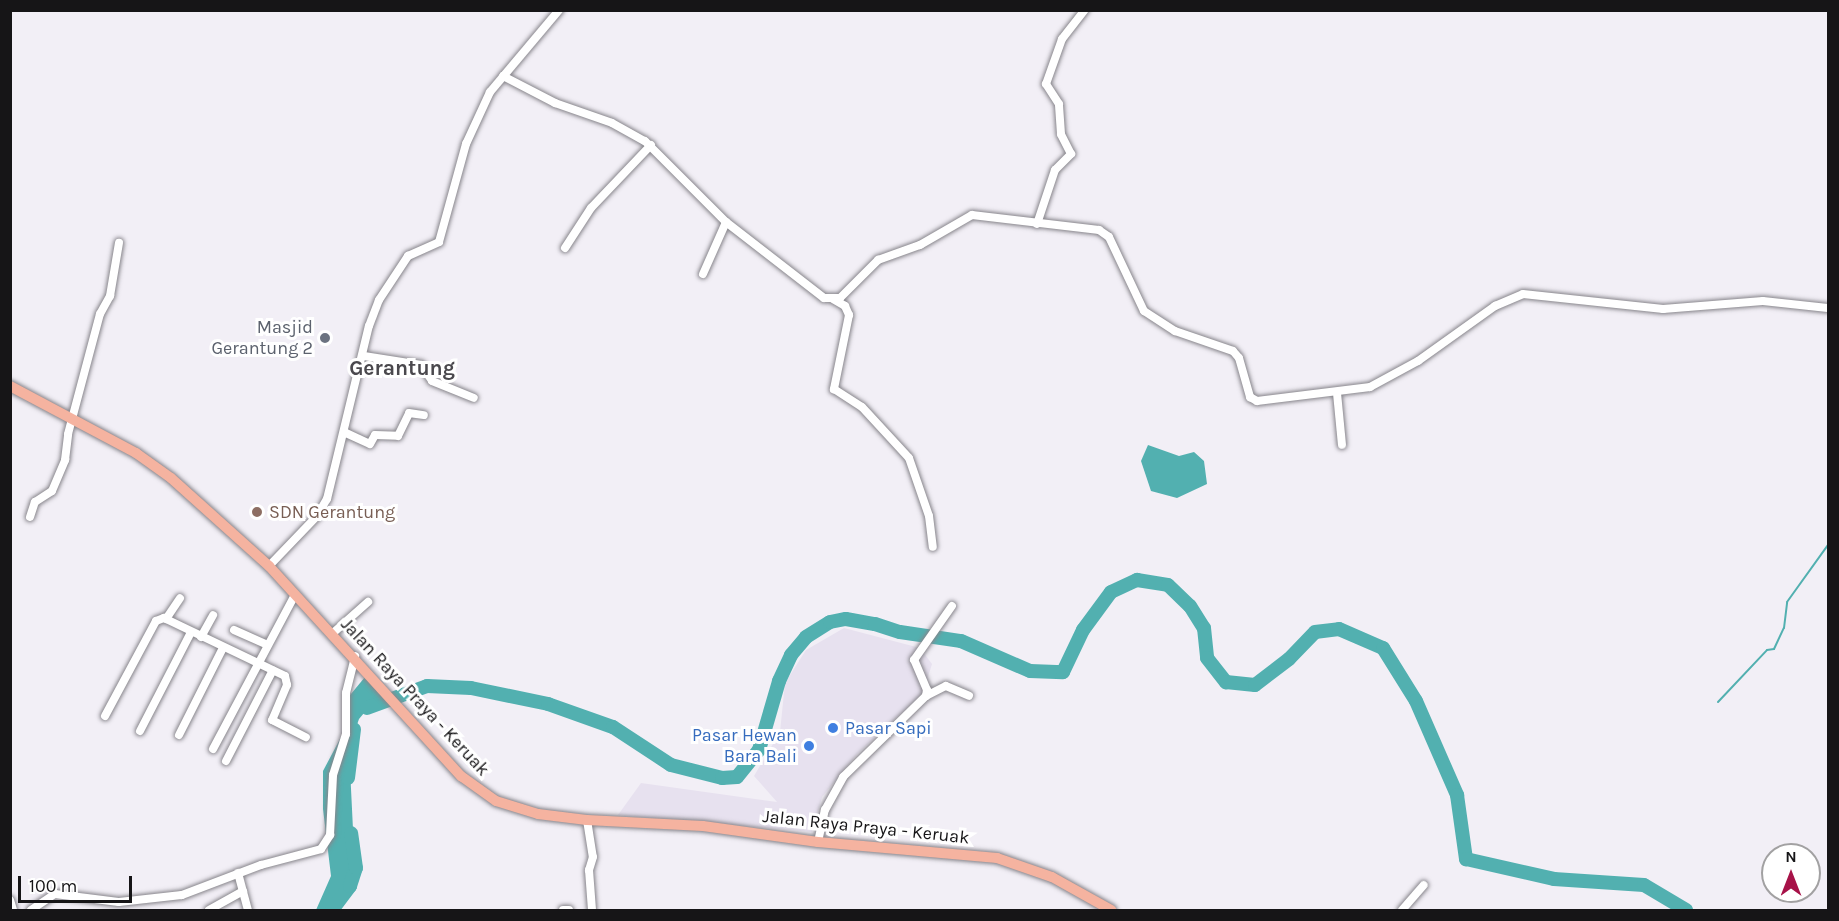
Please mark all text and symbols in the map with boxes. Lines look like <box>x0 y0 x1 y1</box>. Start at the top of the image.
place label: Masjid Gerantung 2 <box>211 317 313 360</box>
marker: Masjid Gerantung 2 <box>318 331 332 345</box>
district label: Gerantung <box>349 355 455 381</box>
place label: SDN Gerantung <box>269 501 395 523</box>
marker: SDN Gerantung <box>250 505 264 519</box>
street label: Jalan Raya Praya - Keruak <box>336 614 494 780</box>
place label: Pasar Sapi <box>845 717 932 739</box>
marker: Pasar Sapi <box>826 721 840 735</box>
place label: Pasar Hewan Bara Bali <box>692 725 797 768</box>
marker: Pasar Hewan Bara Bali <box>802 739 816 753</box>
street label: Jalan Raya Praya - Keruak <box>762 805 970 849</box>
north arrow <box>1761 843 1821 903</box>
text: N <box>1785 847 1797 866</box>
scale bar <box>21 864 135 902</box>
text: 100 m <box>29 875 77 897</box>

